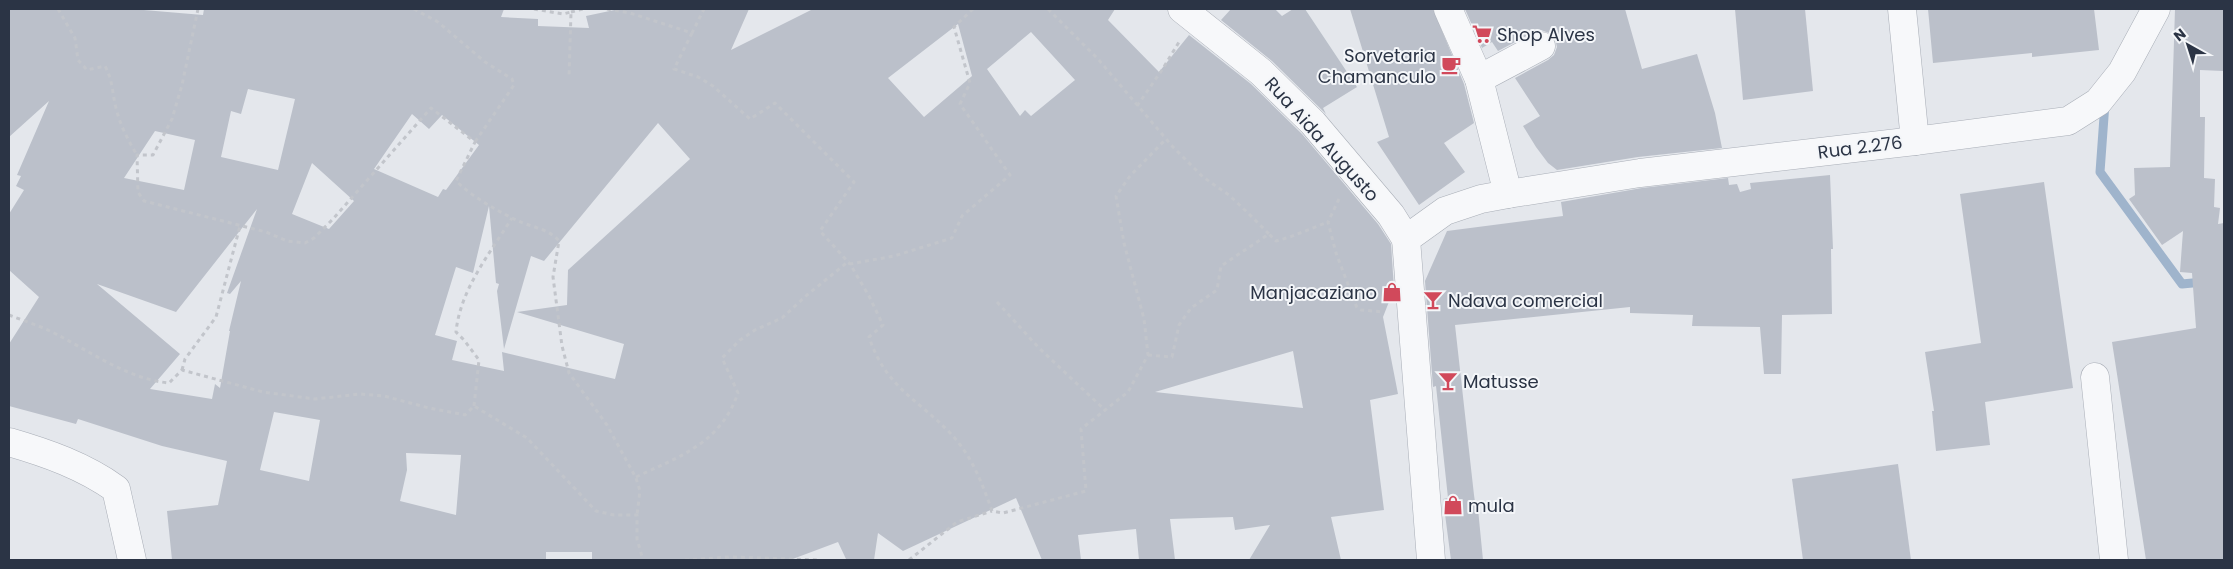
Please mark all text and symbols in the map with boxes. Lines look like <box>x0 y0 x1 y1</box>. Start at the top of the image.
north arrow <box>2163 20 2213 70</box>
place label: Shop Alves <box>1497 22 1595 47</box>
supermarket icon: Shop Alves <box>1471 23 1493 45</box>
text: N <box>2169 24 2190 46</box>
place label: Sorvetaria Chamanculo <box>1318 43 1436 89</box>
cafe icon: Sorvetaria Chamanculo <box>1440 54 1462 76</box>
street label: Rua Aida Augusto <box>1259 71 1385 207</box>
street label: Rua 2.276 <box>1816 129 1904 165</box>
place label: Manjacaziano <box>1250 280 1377 305</box>
shop icon: Manjacaziano <box>1381 281 1403 303</box>
place label: Ndava comercial <box>1448 288 1603 313</box>
bar icon: Ndava comercial <box>1422 289 1444 311</box>
place label: Matusse <box>1463 369 1539 394</box>
bar icon: Matusse <box>1437 370 1459 392</box>
place label: mula <box>1468 493 1515 518</box>
shop icon: mula <box>1442 494 1464 516</box>

